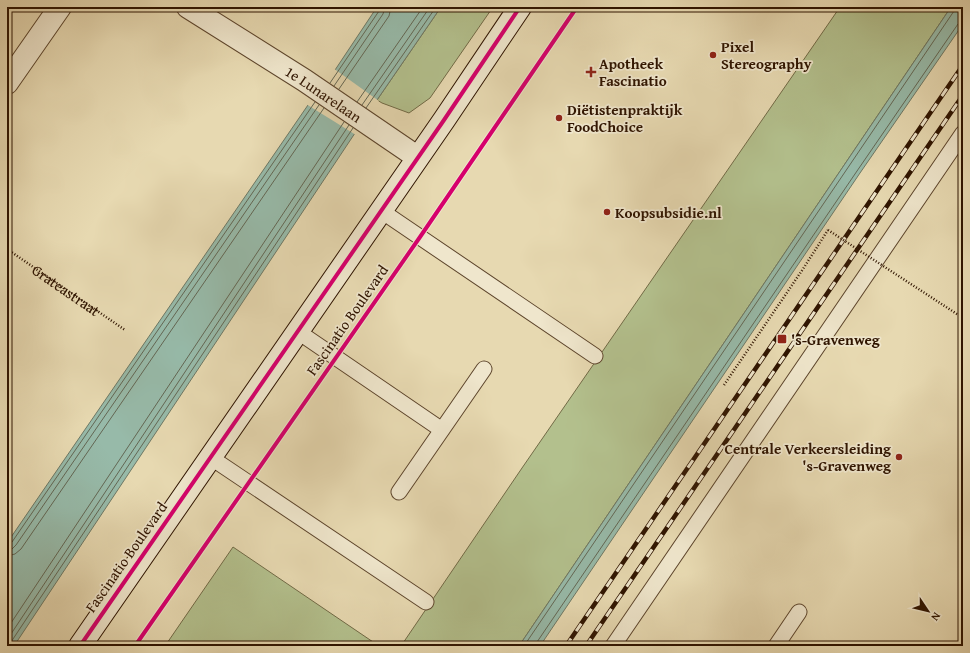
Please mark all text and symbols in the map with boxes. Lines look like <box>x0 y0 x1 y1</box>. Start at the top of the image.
place label: Pixel Stereography <box>721 36 812 74</box>
marker: Pixel Stereography <box>708 50 718 60</box>
place label: Apotheek Fascinatio <box>599 53 667 91</box>
street label: 1e Lunarelaan <box>281 60 367 127</box>
marker: Apotheek Fascinatio <box>586 67 596 77</box>
place label: Diëtistenpraktijk FoodChoice <box>567 99 683 137</box>
marker: Diëtistenpraktijk FoodChoice <box>554 113 564 123</box>
place label: Koopsubsidie.nl <box>615 202 722 223</box>
marker: Koopsubsidie.nl <box>602 207 612 217</box>
street label: Grateastraat <box>28 259 105 321</box>
street label: Fascinatio Boulevard <box>301 261 393 379</box>
place label: 's-Gravenweg <box>791 329 880 350</box>
marker: 's-Gravenweg <box>776 333 788 345</box>
place label: Centrale Verkeersleiding 's-Gravenweg <box>724 438 891 476</box>
marker: Centrale Verkeersleiding 's-Gravenweg <box>894 452 904 462</box>
street label: Fascinatio Boulevard <box>80 498 172 616</box>
north arrow <box>908 591 948 631</box>
text: N <box>927 609 945 625</box>

